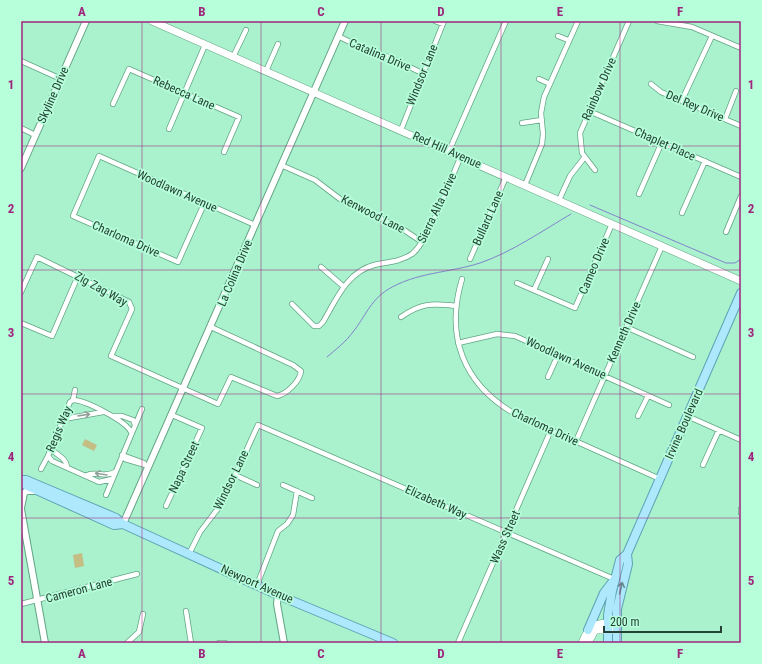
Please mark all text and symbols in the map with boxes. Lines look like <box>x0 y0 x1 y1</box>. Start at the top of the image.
text: A <box>78 4 86 19</box>
text: B <box>198 4 206 19</box>
text: C <box>317 4 325 19</box>
text: D <box>437 4 445 19</box>
text: E <box>557 4 564 19</box>
text: F <box>677 4 683 19</box>
street label: Catalina Drive <box>347 36 413 74</box>
street label: Windsor Lane <box>403 42 441 108</box>
street label: Rainbow Drive <box>579 55 619 123</box>
street label: Skyline Drive <box>34 64 72 125</box>
street label: Rebecca Lane <box>151 73 217 113</box>
text: 1 <box>8 77 14 92</box>
text: 1 <box>748 77 754 92</box>
street label: Del Rey Drive <box>664 88 726 125</box>
street label: Chaplet Place <box>632 124 698 164</box>
street label: Red Hill Avenue <box>410 129 484 172</box>
street label: Woodlawn Avenue <box>135 167 220 215</box>
street label: Sierra Alta Drive <box>415 170 460 245</box>
street label: Bullard Lane <box>470 188 506 248</box>
street label: Kenwood Lane <box>339 192 407 236</box>
text: 2 <box>8 201 15 216</box>
text: 2 <box>748 201 755 216</box>
street label: Charloma Drive <box>90 218 162 260</box>
street label: Cameo Drive <box>576 235 612 296</box>
street label: La Colina Drive <box>215 237 255 308</box>
street label: Zig Zag Way <box>72 269 130 309</box>
street label: Kenneth Drive <box>604 299 644 365</box>
text: 3 <box>8 325 14 340</box>
text: 3 <box>748 325 754 340</box>
street label: Woodlawn Avenue <box>524 334 609 382</box>
street label: Irvine Boulevard <box>662 386 706 461</box>
street label: Regis Way <box>43 404 75 454</box>
street label: Charloma Drive <box>509 405 581 449</box>
one-way arrow <box>77 411 90 419</box>
street label: Napa Street <box>166 438 202 495</box>
street label: Windsor Lane <box>211 448 252 512</box>
text: 4 <box>8 449 15 464</box>
text: 4 <box>748 449 755 464</box>
one-way arrow <box>95 470 108 478</box>
street label: Elizabeth Way <box>403 482 469 522</box>
street label: Wass Street <box>487 508 523 566</box>
street label: Newport Avenue <box>219 562 296 606</box>
text: 5 <box>8 573 15 588</box>
text: 5 <box>748 573 755 588</box>
street label: Cameron Lane <box>44 574 114 606</box>
one-way arrow <box>618 582 626 595</box>
scale bar <box>604 608 721 634</box>
text: 200 m <box>610 615 640 629</box>
text: A <box>78 646 86 661</box>
text: B <box>198 646 206 661</box>
text: C <box>317 646 325 661</box>
text: D <box>437 646 445 661</box>
text: E <box>557 646 564 661</box>
text: F <box>677 646 683 661</box>

